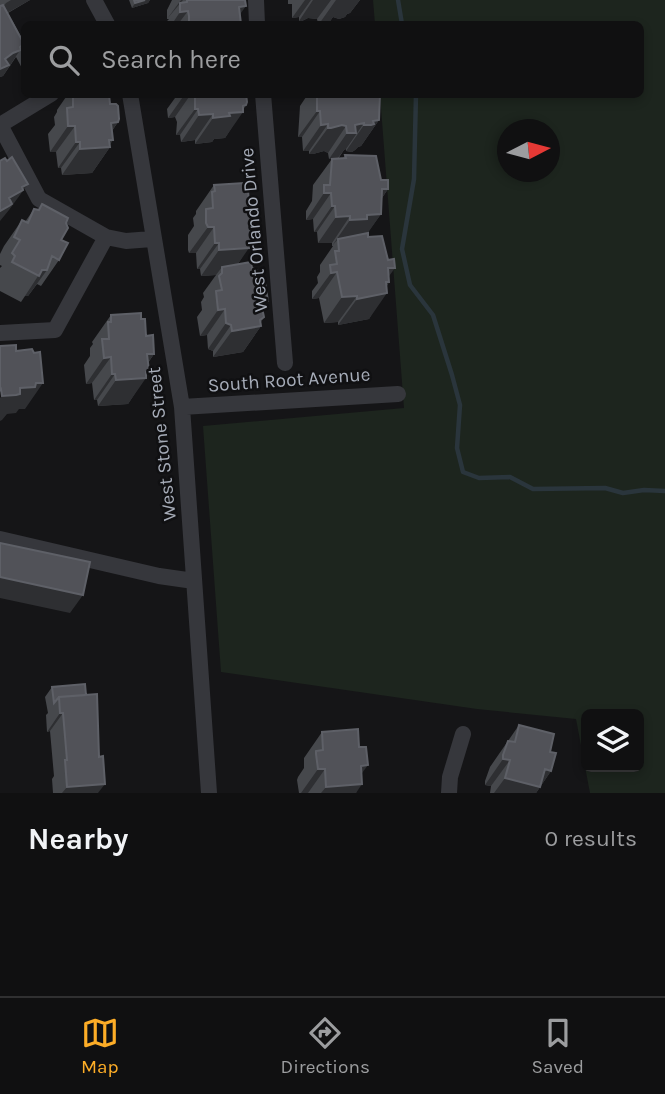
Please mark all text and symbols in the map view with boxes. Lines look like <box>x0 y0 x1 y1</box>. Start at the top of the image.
search box <box>21 21 644 98</box>
icon: search <box>45 41 83 79</box>
text: Search here <box>101 44 241 75</box>
north arrow <box>497 119 560 182</box>
street label: West Orlando Drive <box>236 147 272 313</box>
street label: South Root Avenue <box>207 363 371 397</box>
street label: West Stone Street <box>143 366 181 522</box>
map controls <box>581 709 644 772</box>
button: layers <box>581 709 644 772</box>
text: Nearby <box>28 821 128 857</box>
text: 0 results <box>545 825 637 852</box>
tab: Map <box>81 1014 119 1078</box>
tab: Directions <box>281 1014 370 1078</box>
tab: Saved <box>532 1014 584 1078</box>

